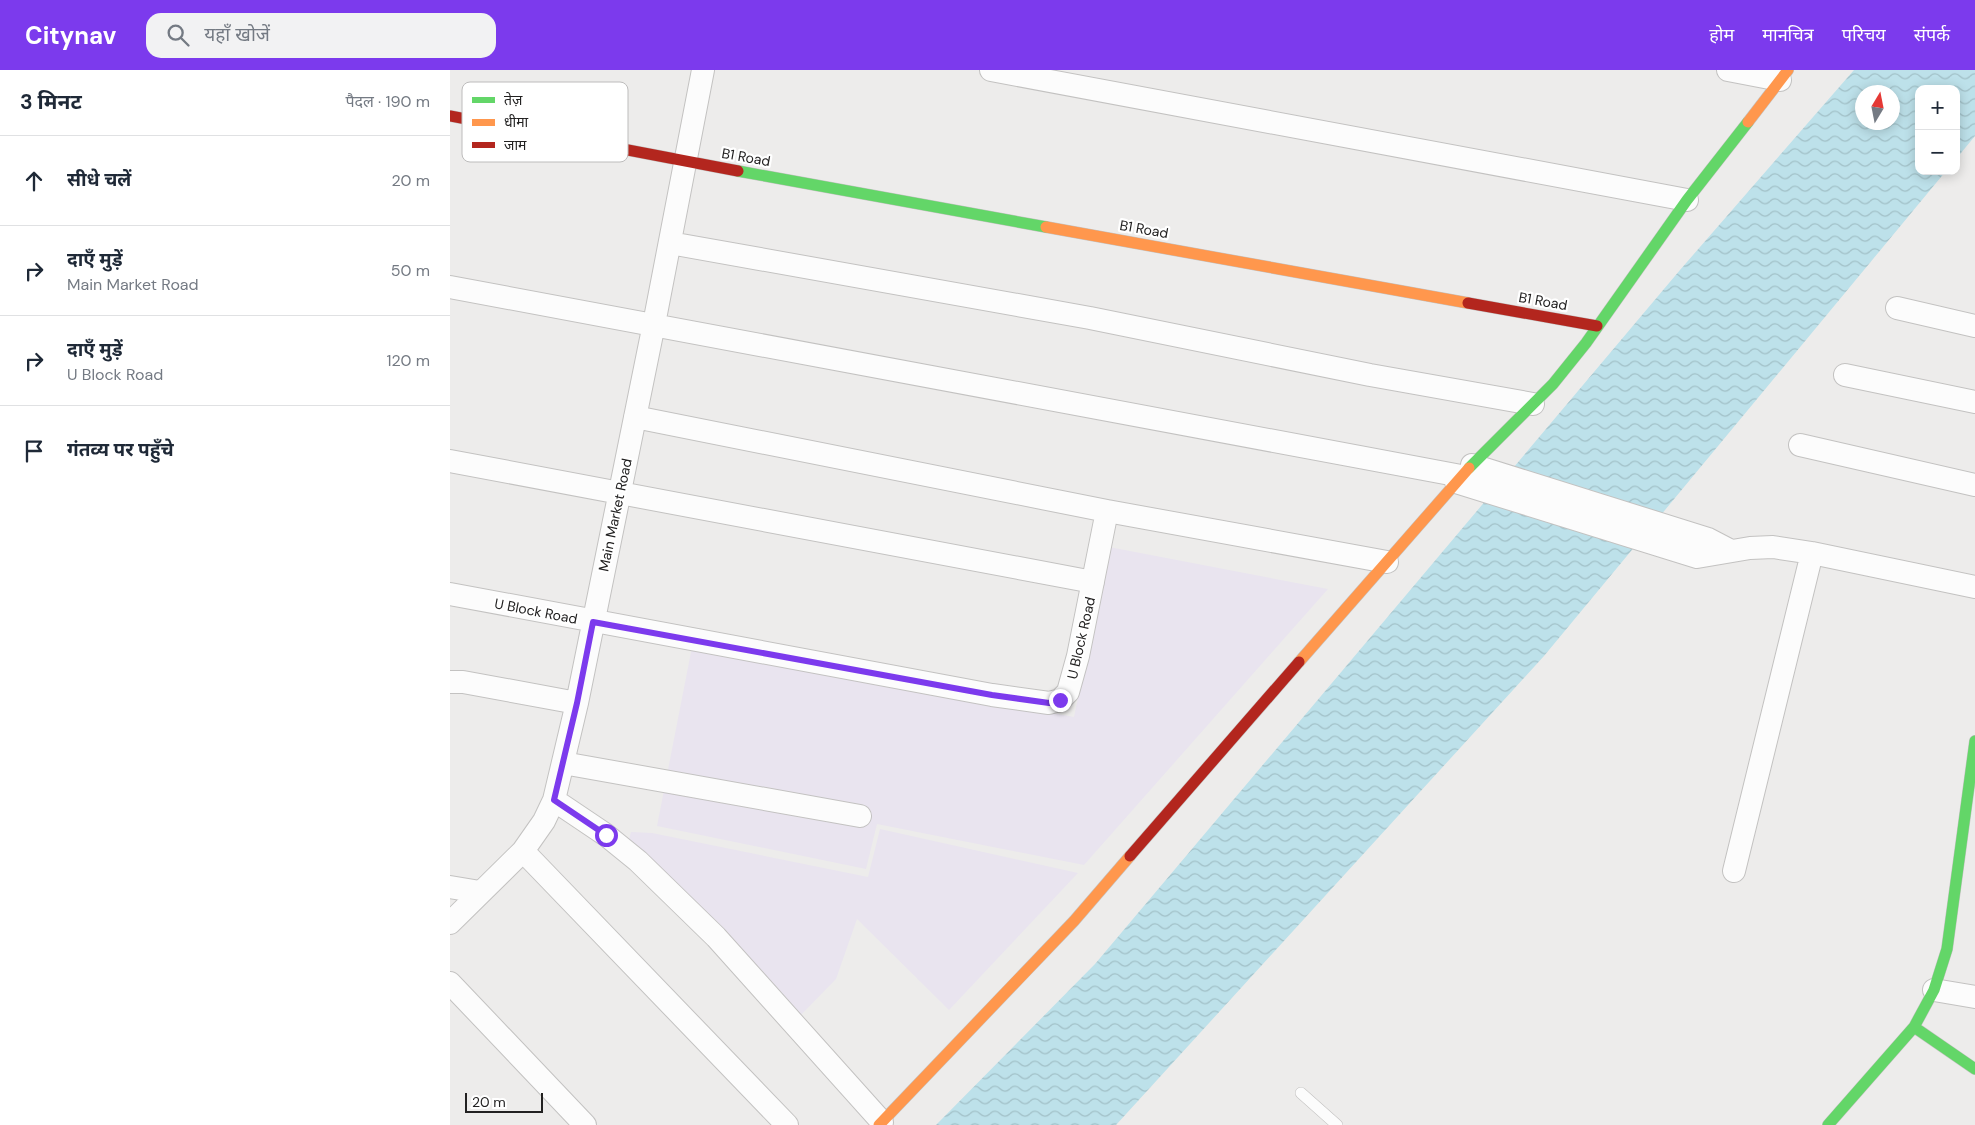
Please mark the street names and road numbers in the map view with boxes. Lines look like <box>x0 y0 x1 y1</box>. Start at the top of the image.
street label: B1 Road <box>720 144 772 170</box>
street label: B1 Road <box>1118 216 1170 242</box>
street label: B1 Road <box>1517 288 1569 314</box>
street label: Main Market Road <box>594 457 636 573</box>
street label: U Block Road <box>493 594 579 628</box>
street label: U Block Road <box>1063 595 1099 681</box>

